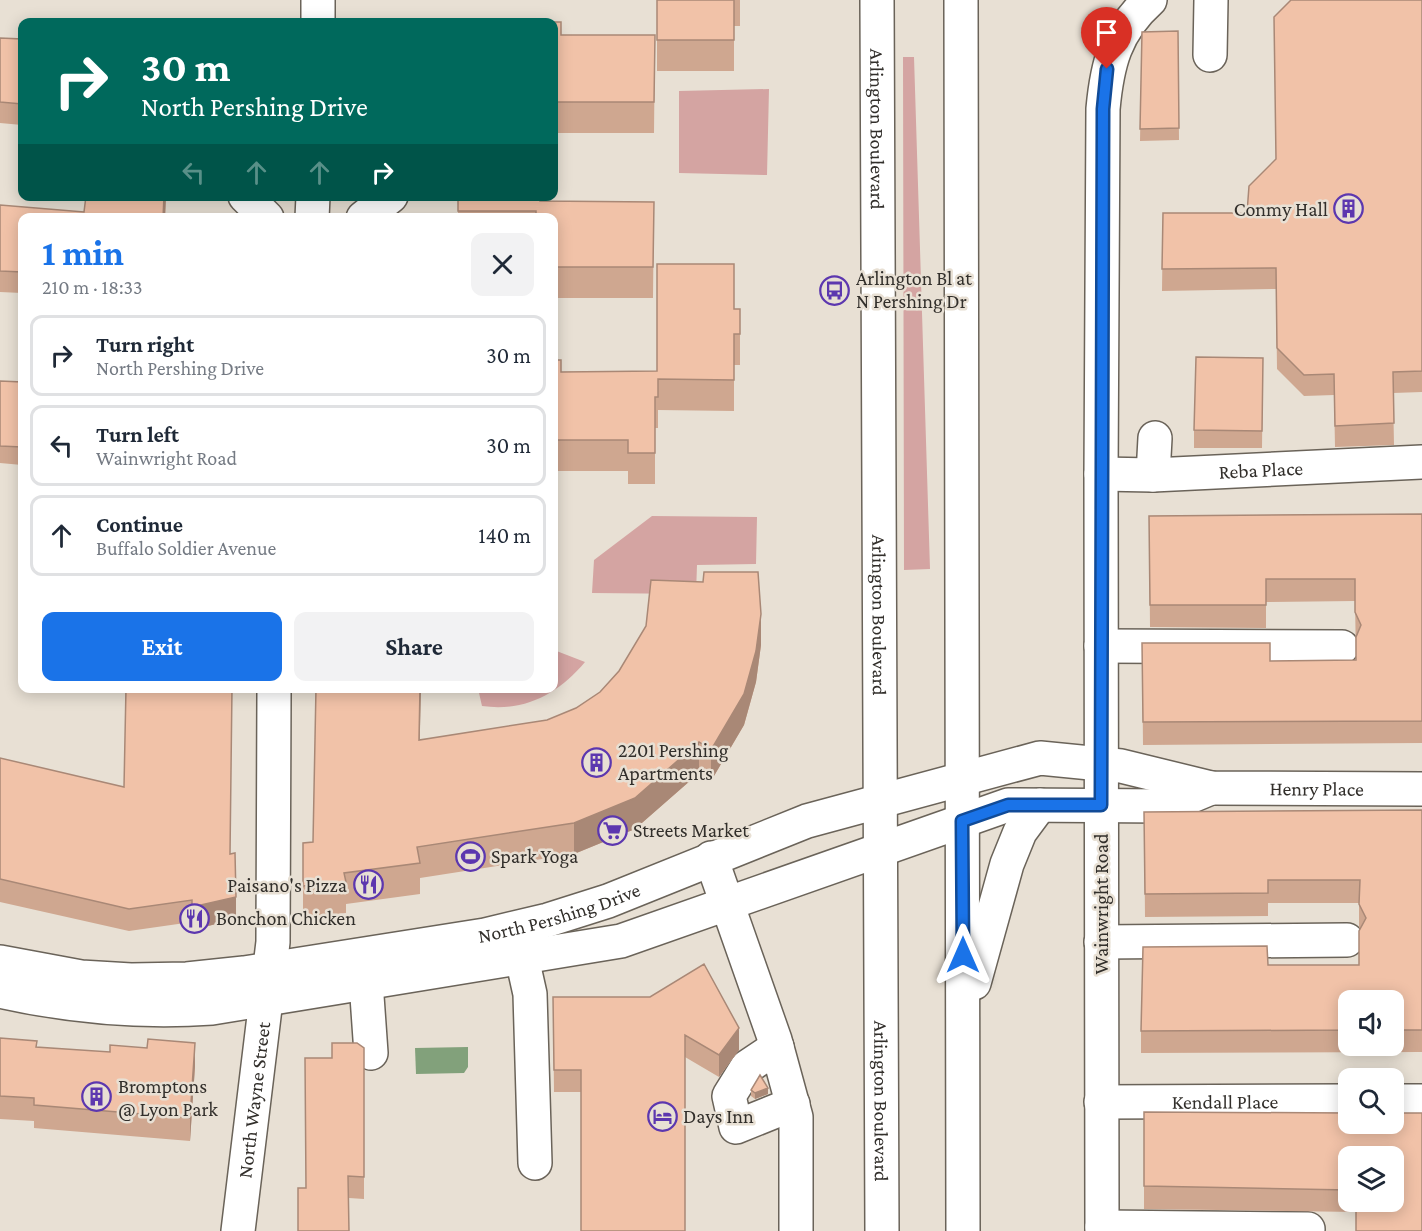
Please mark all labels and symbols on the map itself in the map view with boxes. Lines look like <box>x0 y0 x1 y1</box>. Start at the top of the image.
pin <box>1081 7 1132 69</box>
street label: Arlington Boulevard <box>865 48 889 210</box>
building icon: Conmy Hall <box>1333 193 1365 225</box>
place label: Conmy Hall <box>1234 198 1328 221</box>
place label: Arlington Bl at N Pershing Dr <box>856 267 972 313</box>
bus stop icon: Arlington Bl at N Pershing Dr <box>819 274 851 306</box>
street label: Reba Place <box>1218 457 1304 483</box>
street label: Arlington Boulevard <box>867 534 891 696</box>
place label: 2201 Pershing Apartments <box>618 739 729 785</box>
building icon: 2201 Pershing Apartments <box>581 746 613 778</box>
street label: Henry Place <box>1269 777 1364 801</box>
supermarket icon: Streets Market <box>596 814 628 846</box>
place label: Streets Market <box>633 819 749 841</box>
street label: Wainwright Road <box>1090 833 1113 975</box>
sports icon: Spark Yoga <box>454 840 486 872</box>
place label: Spark Yoga <box>491 845 578 868</box>
restaurant icon: Paisano's Pizza <box>352 869 384 901</box>
place label: Paisano's Pizza <box>227 874 347 896</box>
street label: North Pershing Drive <box>477 878 643 947</box>
restaurant icon: Bonchon Chicken <box>179 902 211 934</box>
place label: Bonchon Chicken <box>216 907 356 929</box>
position arrow <box>931 923 995 987</box>
street label: North Wayne Street <box>233 1020 274 1179</box>
street label: Arlington Boulevard <box>869 1020 893 1182</box>
place label: Bromptons @ Lyon Park <box>118 1075 218 1121</box>
building icon: Bromptons @ Lyon Park <box>81 1081 113 1113</box>
street label: Kendall Place <box>1172 1090 1278 1113</box>
hotel icon: Days Inn <box>646 1100 678 1132</box>
place label: Days Inn <box>683 1105 754 1128</box>

